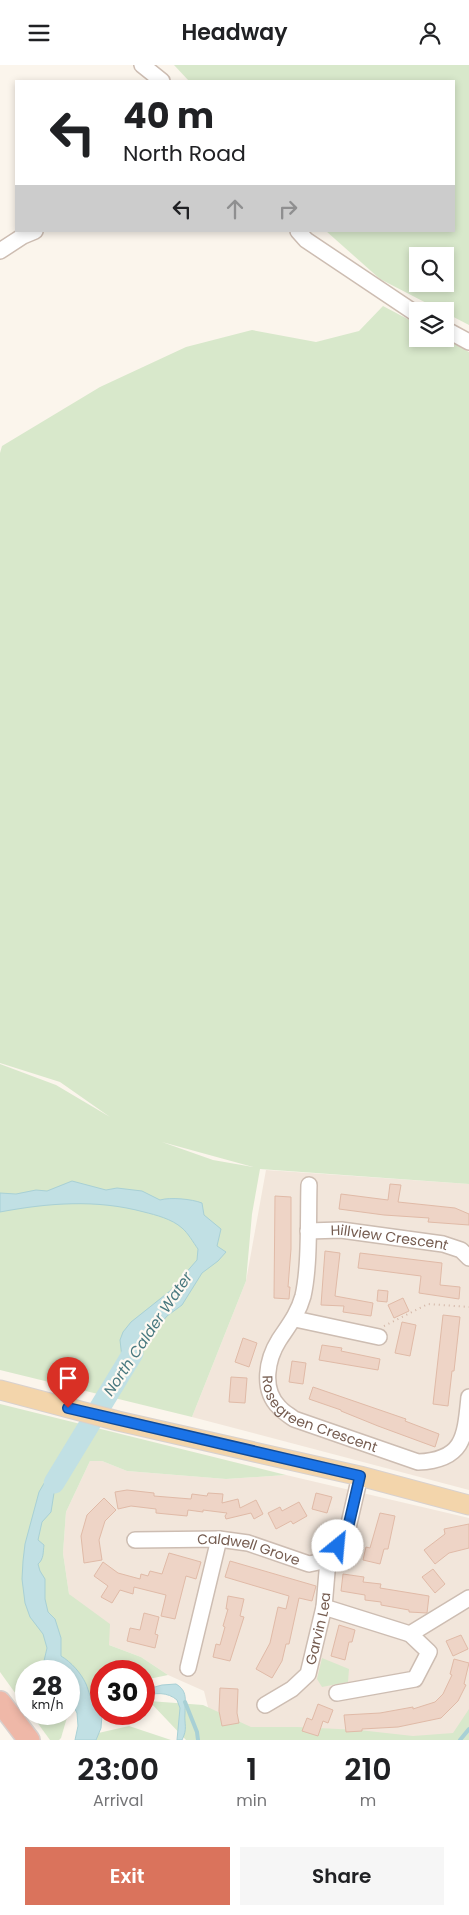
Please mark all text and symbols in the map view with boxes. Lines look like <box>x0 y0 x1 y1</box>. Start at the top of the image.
text: Headway <box>182 17 287 48</box>
icon: menu <box>25 19 53 47</box>
icon: person <box>416 19 444 47</box>
text: 40 m <box>123 91 214 140</box>
icon: left <box>40 100 105 165</box>
text: North Road <box>123 138 246 169</box>
icon: left <box>168 195 196 223</box>
icon: ahead <box>221 195 249 223</box>
icon: right <box>274 195 302 223</box>
map controls <box>409 247 454 347</box>
button: search <box>409 247 454 292</box>
button: layers <box>409 302 454 347</box>
street label: Hillview Crescent <box>330 1220 451 1255</box>
water label: North Calder Water <box>98 1267 197 1400</box>
pin <box>47 1357 89 1408</box>
icon: arrive <box>54 1364 82 1392</box>
street label: Rosegreen Crescent <box>258 1375 380 1457</box>
position arrow <box>311 1519 363 1571</box>
street label: Caldwell Grove <box>197 1529 303 1570</box>
street label: Garvin Lea <box>301 1591 335 1667</box>
speed limit sign: 30 <box>90 1660 155 1725</box>
text: 28 <box>32 1669 63 1704</box>
text: km/h <box>32 1696 63 1713</box>
text: 23:00 <box>77 1748 159 1791</box>
text: 1 <box>246 1748 257 1791</box>
text: 210 <box>344 1748 392 1791</box>
text: Arrival <box>93 1789 143 1812</box>
text: min <box>236 1789 267 1812</box>
text: m <box>360 1789 376 1812</box>
button: Exit <box>25 1847 230 1905</box>
button: Share <box>240 1847 444 1905</box>

